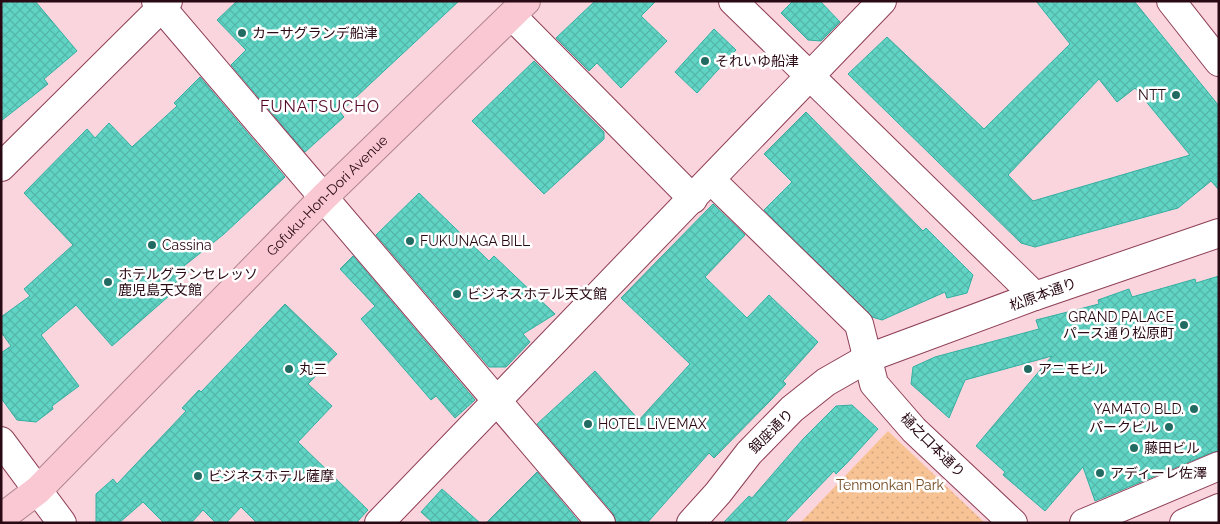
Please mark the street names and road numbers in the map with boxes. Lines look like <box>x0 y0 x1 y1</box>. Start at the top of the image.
street label: Gofuku-Hon-Dori Avenue <box>263 132 391 259</box>
street label: 松原本通り <box>1007 275 1079 313</box>
street label: 銀座通り <box>746 406 796 456</box>
street label: 樋之口本通り <box>898 410 968 480</box>

